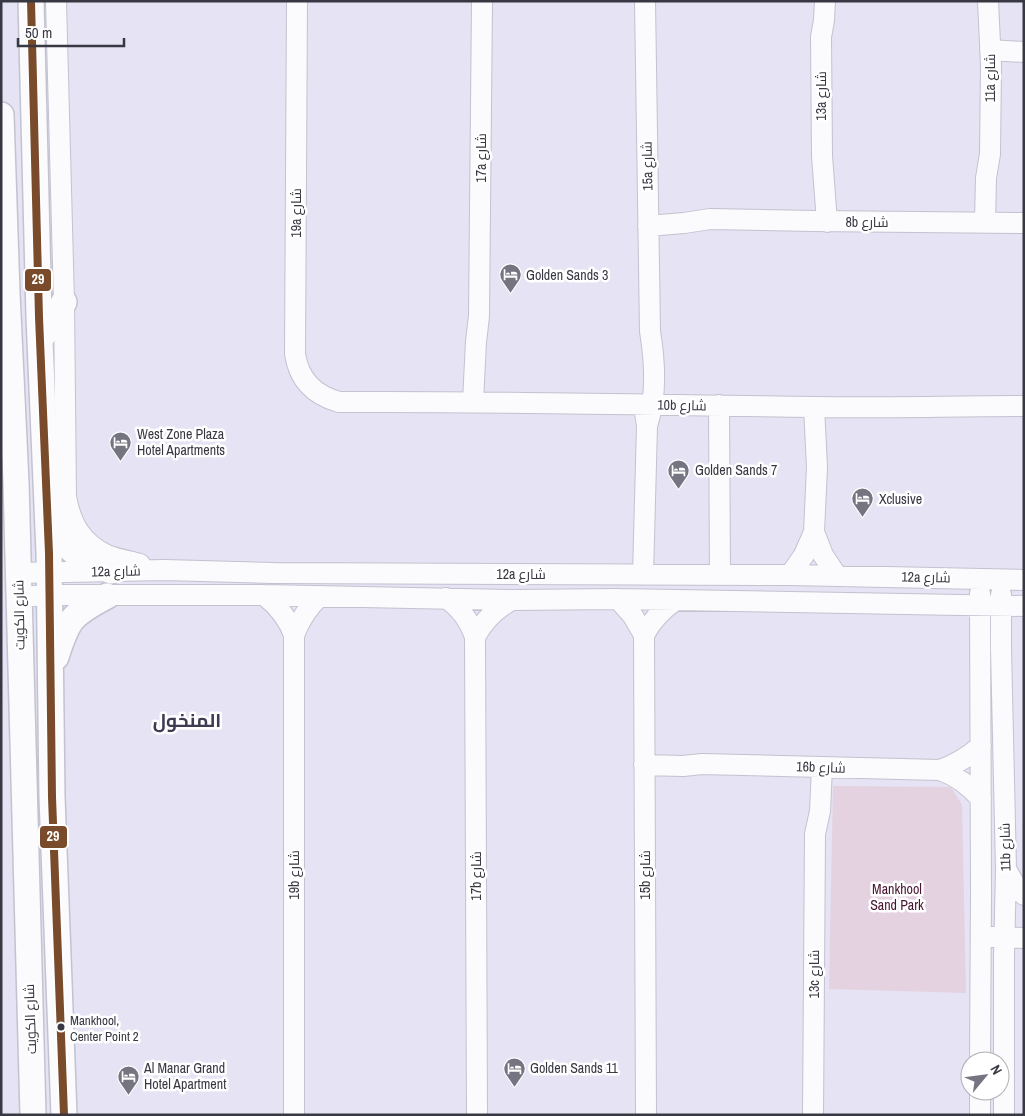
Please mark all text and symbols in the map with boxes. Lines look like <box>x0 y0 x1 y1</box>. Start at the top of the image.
scale bar <box>18 15 124 47</box>
text: 50 m <box>25 22 52 43</box>
street label: 11a شارع <box>981 54 999 102</box>
street label: 13a شارع <box>812 71 830 121</box>
street label: 17a شارع <box>472 133 490 183</box>
street label: 15a شارع <box>638 141 656 191</box>
street label: 19a شارع <box>287 188 305 238</box>
street label: 8b شارع <box>845 213 889 231</box>
hotel icon: Golden Sands 3 <box>498 263 522 294</box>
place label: Golden Sands 3 <box>526 266 608 284</box>
line badge: 29 <box>24 268 52 292</box>
text: 29 <box>32 270 44 288</box>
street label: 10b شارع <box>657 396 707 414</box>
place label: West Zone Plaza Hotel Apartments <box>137 425 225 459</box>
hotel icon: West Zone Plaza Hotel Apartments <box>109 430 133 461</box>
hotel icon: Golden Sands 7 <box>667 458 691 489</box>
place label: Golden Sands 7 <box>695 461 777 479</box>
hotel icon: Xclusive <box>851 487 875 518</box>
place label: Xclusive <box>879 490 922 508</box>
street label: 12a شارع <box>91 562 141 580</box>
street label: 12a شارع <box>496 565 546 583</box>
street label: 12a شارع <box>901 568 951 586</box>
street label: شارع الكويت <box>9 580 29 650</box>
district label: المنخول <box>153 707 221 733</box>
street label: 16b شارع <box>796 757 846 777</box>
street label: 11b شارع <box>996 823 1014 871</box>
line badge: 29 <box>39 825 68 849</box>
text: 29 <box>47 827 59 845</box>
street label: 19b شارع <box>285 850 303 900</box>
street label: 15b شارع <box>636 850 654 900</box>
street label: 17b شارع <box>467 851 485 901</box>
park label: Mankhool Sand Park <box>870 880 924 914</box>
street label: 13c شارع <box>805 950 823 998</box>
street label: شارع الكويت <box>20 984 40 1054</box>
place label: Mankhool, Center Point 2 <box>70 1012 139 1045</box>
marker: Mankhool, Center Point 2 <box>56 1022 66 1032</box>
north arrow <box>960 1051 1010 1101</box>
hotel icon: Golden Sands 11 <box>502 1056 526 1087</box>
place label: Al Manar Grand Hotel Apartment <box>143 1059 226 1093</box>
place label: Golden Sands 11 <box>530 1059 618 1077</box>
text: N <box>986 1062 1006 1078</box>
hotel icon: Al Manar Grand Hotel Apartment <box>116 1064 140 1095</box>

